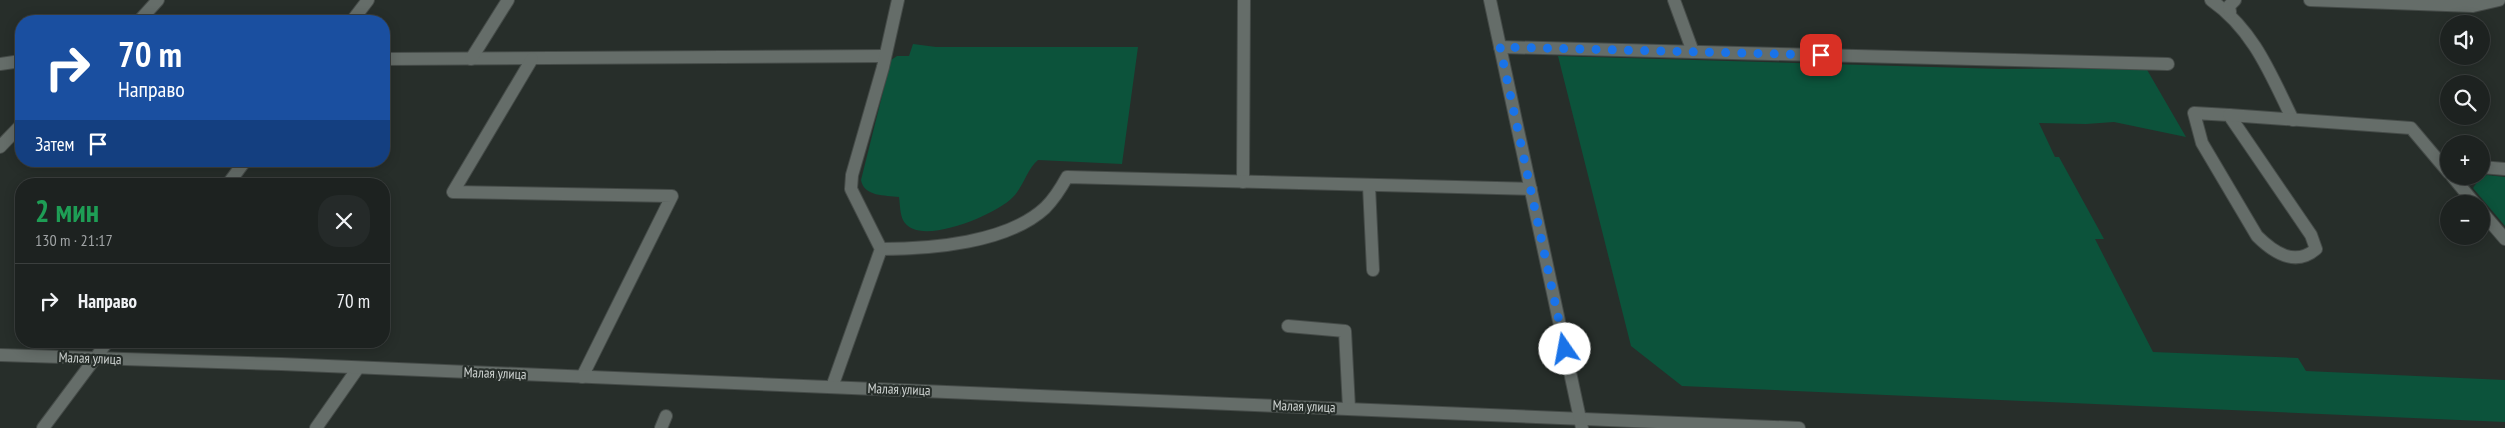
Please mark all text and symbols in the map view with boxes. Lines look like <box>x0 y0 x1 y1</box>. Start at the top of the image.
map controls <box>2440 15 2490 245</box>
button: sound <box>2440 15 2490 65</box>
text: 70 m <box>118 31 182 77</box>
pin <box>1800 34 1842 76</box>
icon: right <box>35 35 100 100</box>
icon: arrive <box>1807 41 1835 69</box>
text: Направо <box>118 75 185 103</box>
button: search <box>2440 75 2490 125</box>
icon: arrive <box>84 130 112 158</box>
text: Затем <box>35 132 74 156</box>
button: + <box>2440 135 2490 185</box>
text: 2 мин <box>35 191 99 230</box>
button: close <box>318 195 370 247</box>
button: − <box>2440 195 2490 245</box>
text: 130 m · 21:17 <box>35 230 113 250</box>
icon: right <box>35 287 63 315</box>
text: Направо <box>78 289 137 313</box>
text: 70 m <box>337 289 370 313</box>
position arrow <box>1538 322 1590 374</box>
street label: Малая улица <box>58 348 122 368</box>
street label: Малая улица <box>463 363 527 383</box>
street label: Малая улица <box>867 379 931 399</box>
street label: Малая улица <box>1272 396 1336 416</box>

